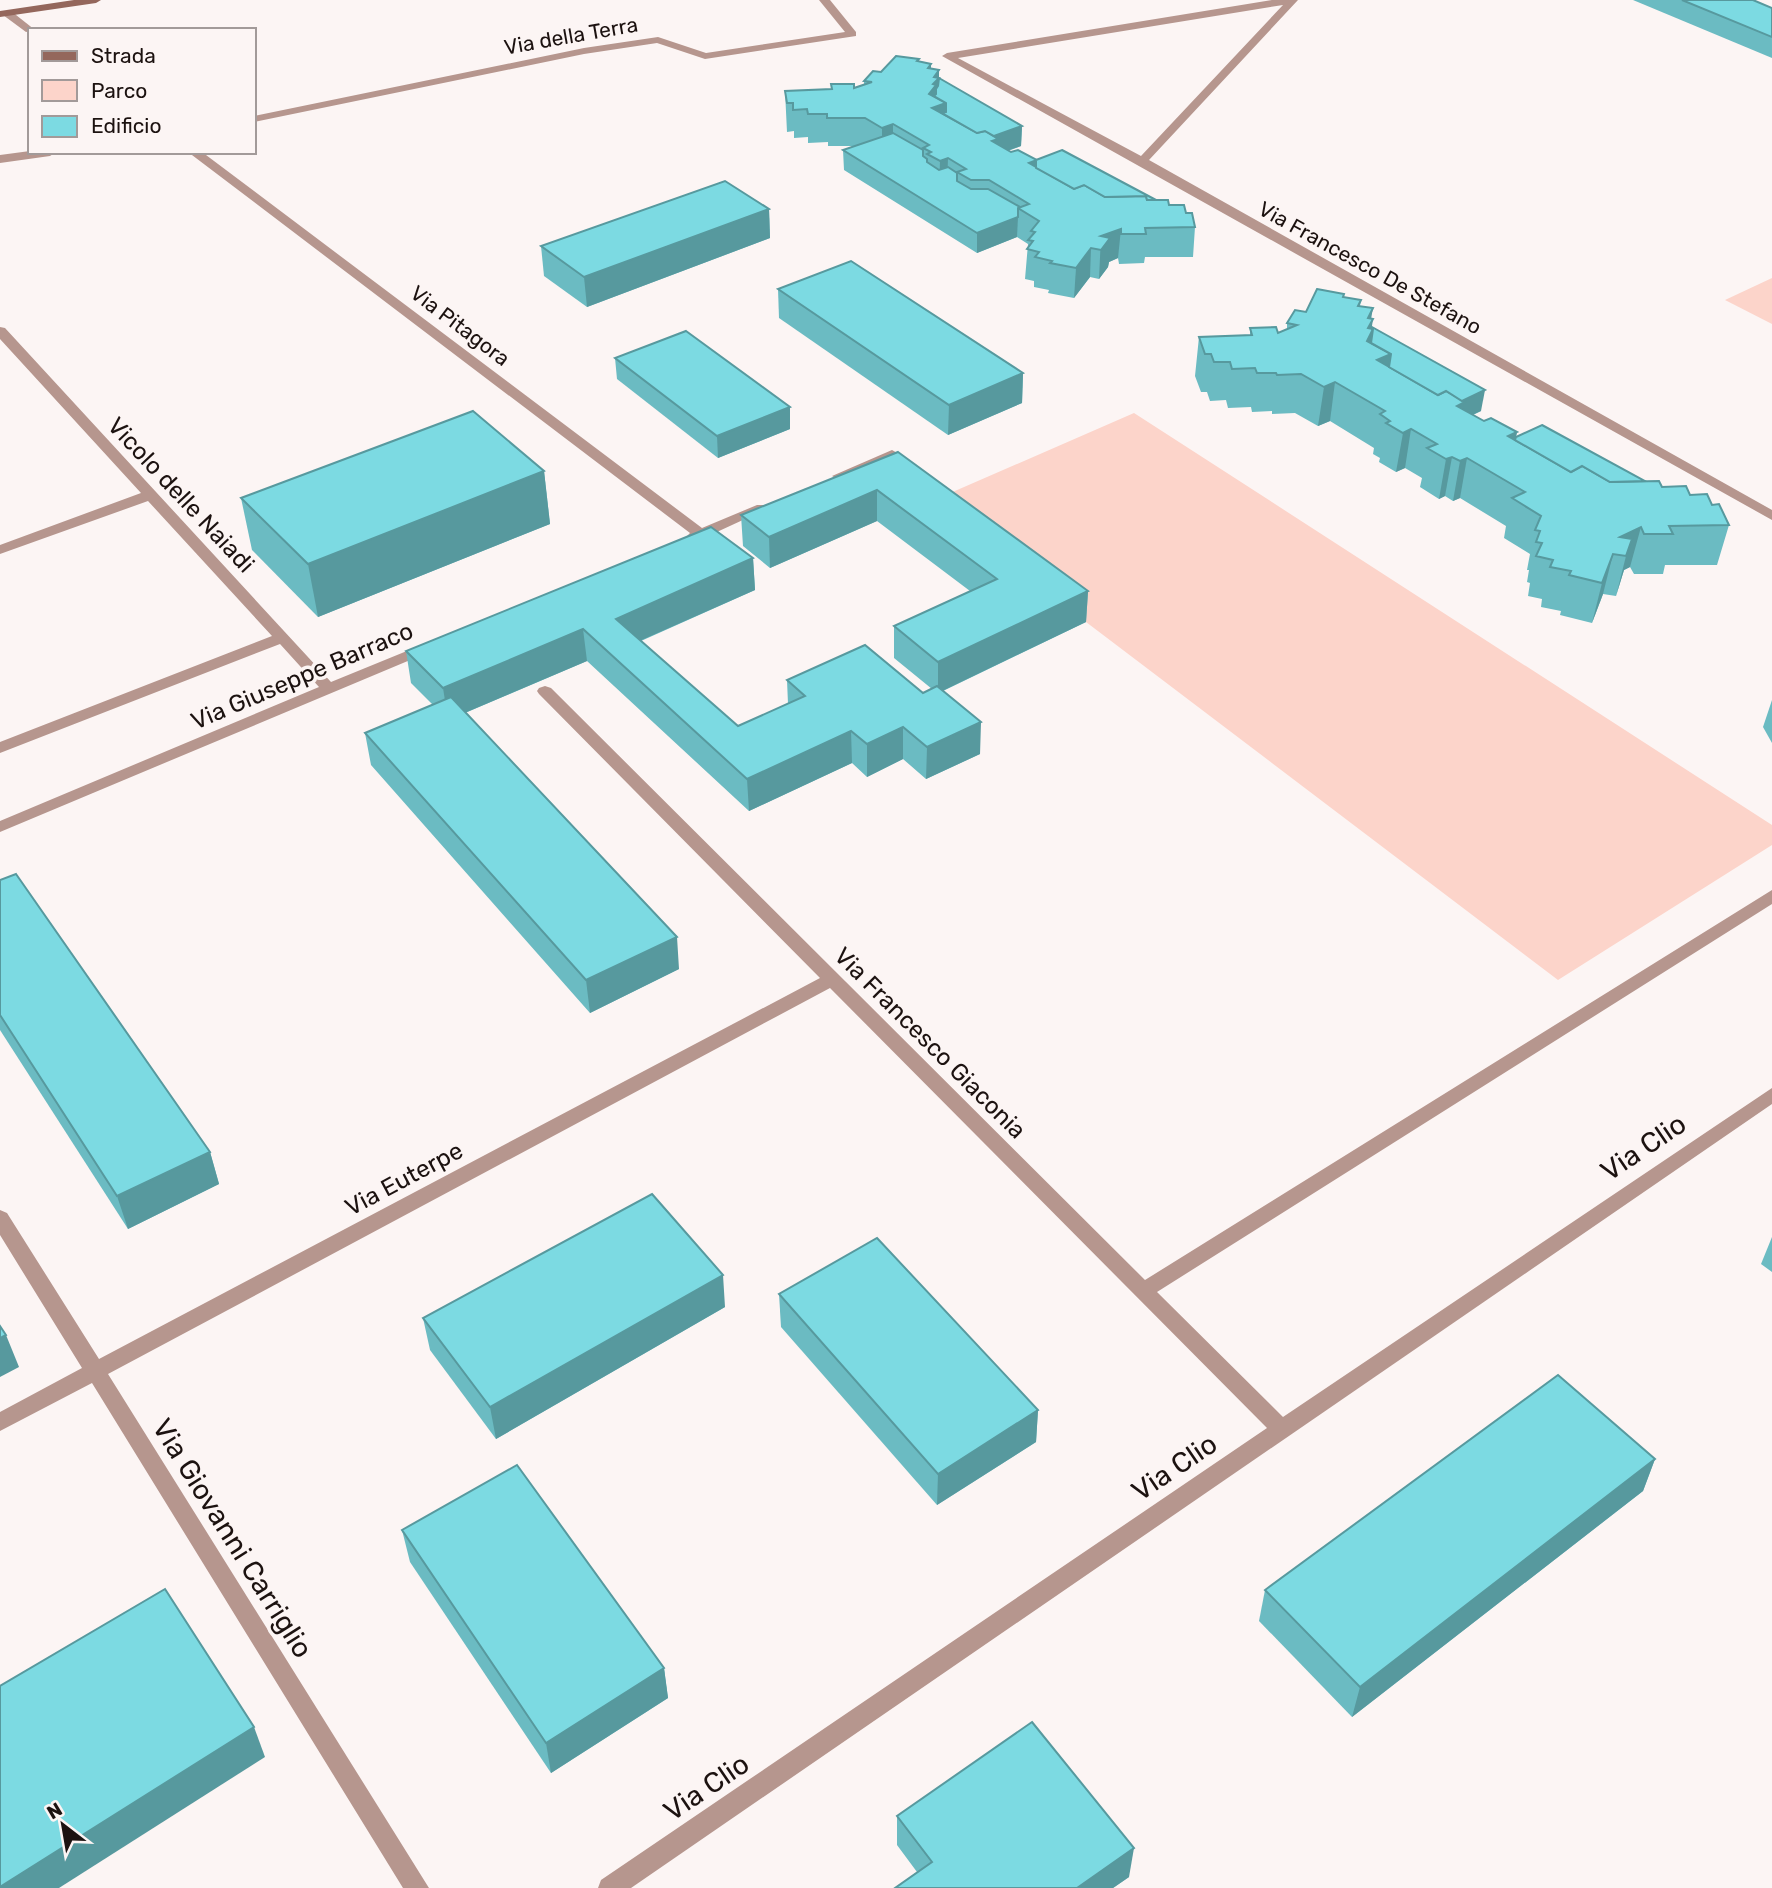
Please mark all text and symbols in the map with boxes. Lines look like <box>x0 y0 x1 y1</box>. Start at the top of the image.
street label: Via della Terra <box>502 11 640 60</box>
legend <box>28 28 256 154</box>
text: Strada <box>91 43 156 68</box>
text: Parco <box>91 78 147 103</box>
text: Edificio <box>91 113 161 138</box>
street label: Via Francesco De Stefano <box>1254 196 1486 339</box>
street label: Via Pitagora <box>406 280 515 371</box>
street label: Vicolo delle Naiadi <box>102 412 260 578</box>
street label: Via Giuseppe Barraco <box>187 617 417 735</box>
street label: Via Francesco Giaconia <box>829 942 1031 1144</box>
street label: Via Clio <box>1594 1107 1692 1188</box>
street label: Via Euterpe <box>340 1136 468 1222</box>
street label: Via Giovanni Carriglio <box>146 1413 319 1664</box>
street label: Via Clio <box>1125 1427 1223 1508</box>
street label: Via Clio <box>657 1747 755 1828</box>
north arrow <box>28 1790 98 1860</box>
text: N <box>43 1797 66 1824</box>

